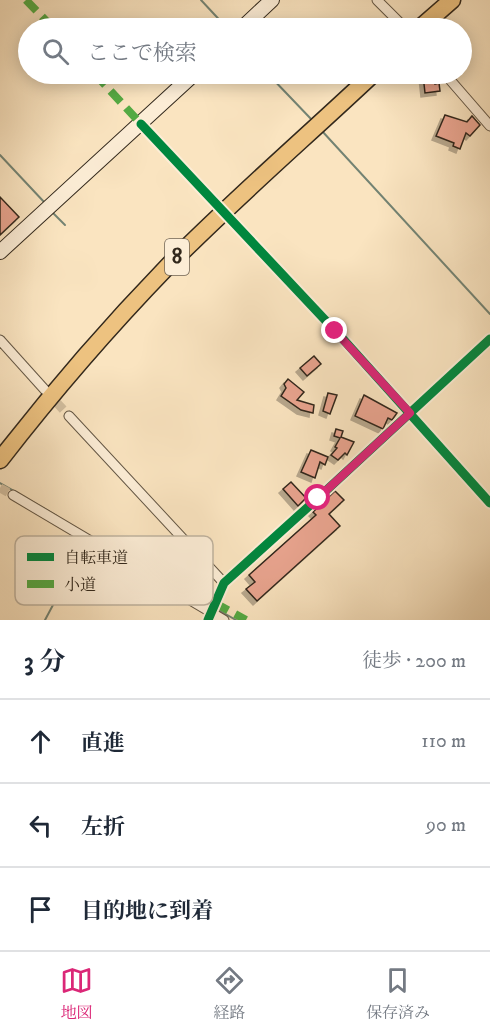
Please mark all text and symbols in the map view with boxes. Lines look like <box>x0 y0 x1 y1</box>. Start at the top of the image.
search box <box>18 18 472 84</box>
icon: search <box>39 35 72 68</box>
text: ここで検索 <box>87 40 197 67</box>
road number: 8 <box>165 239 189 275</box>
route end <box>321 317 347 343</box>
route start <box>304 484 330 510</box>
legend <box>15 536 213 605</box>
text: 自転車道 <box>64 548 128 568</box>
text: 小道 <box>64 575 96 595</box>
text: 3 分 <box>24 646 65 679</box>
text: 徒歩 · 200 m <box>362 649 466 674</box>
icon: ahead <box>24 725 57 758</box>
text: 110 m <box>421 729 466 754</box>
text: 直進 <box>81 730 125 757</box>
icon: left <box>24 809 57 842</box>
text: 90 m <box>426 813 466 838</box>
text: 左折 <box>81 814 125 841</box>
icon: arrive <box>24 893 57 926</box>
text: 目的地に到着 <box>81 898 213 925</box>
tab: 地図 <box>60 964 93 1023</box>
tab: 経路 <box>213 964 246 1023</box>
tab: 保存済み <box>366 964 430 1023</box>

